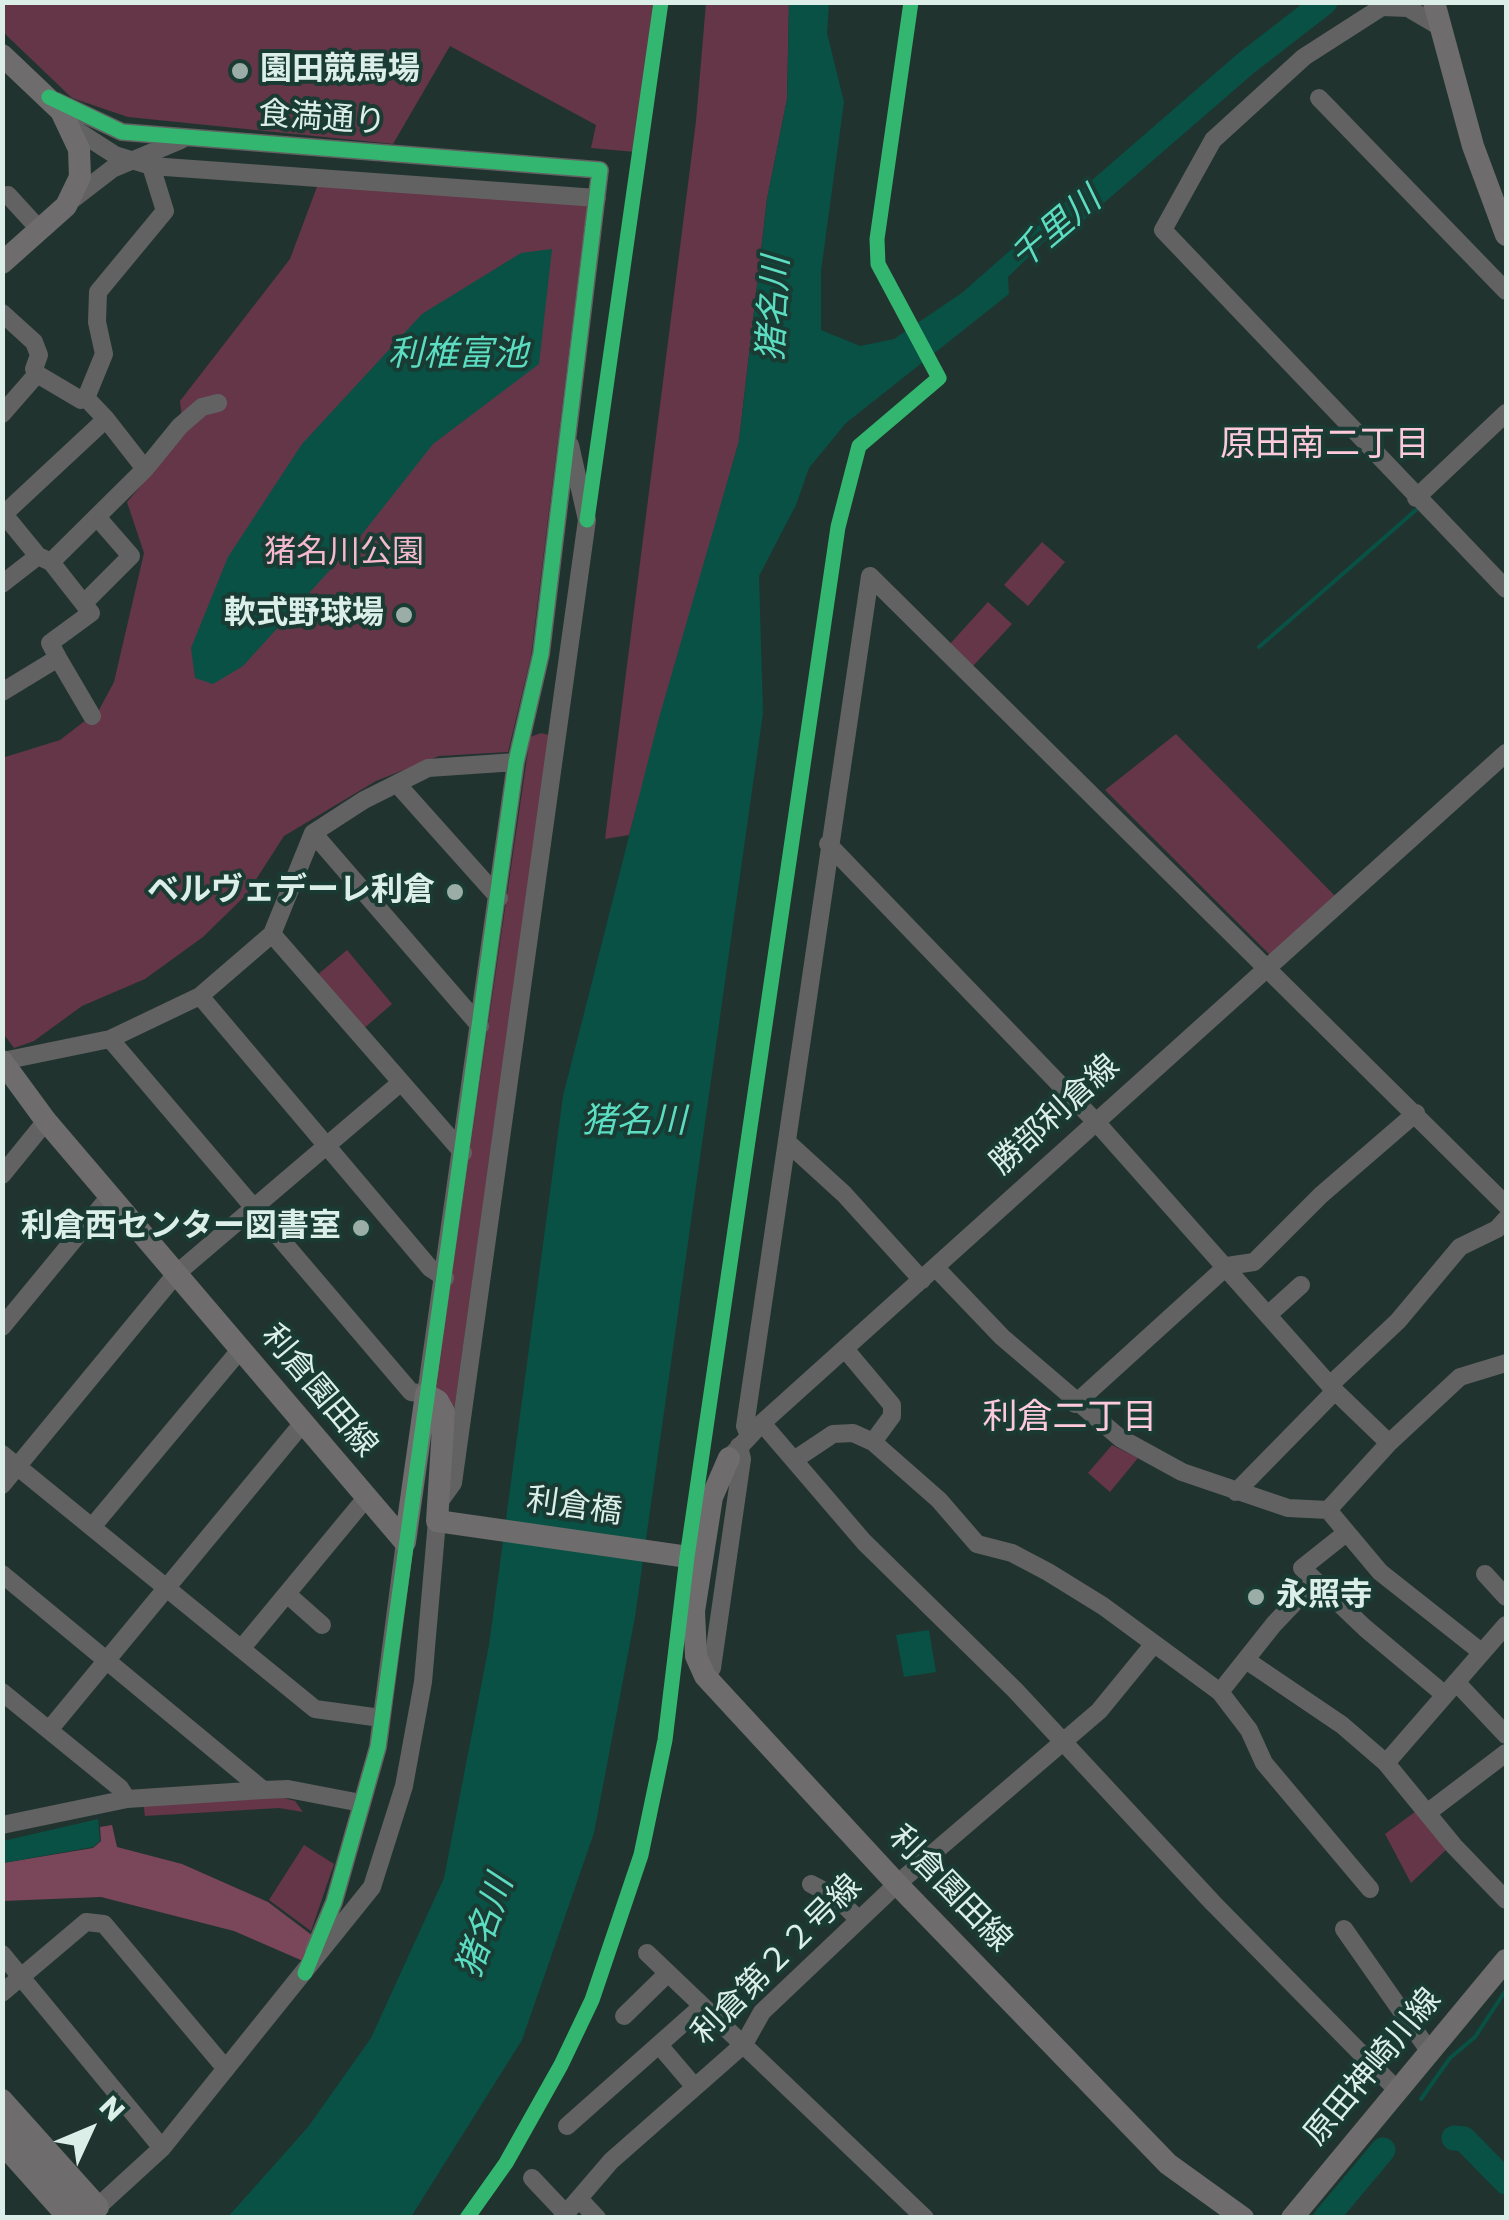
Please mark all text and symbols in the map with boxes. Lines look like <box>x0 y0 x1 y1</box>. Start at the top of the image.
place label: 園田競馬場 <box>260 52 420 90</box>
marker: 園田競馬場 <box>229 60 251 82</box>
street label: 食満通り <box>257 96 387 144</box>
water label: 千里川 <box>1003 180 1111 280</box>
water label: 猪名川 <box>752 255 800 363</box>
water label: 利椎富池 <box>388 335 528 377</box>
district label: 原田南二丁目 <box>1220 425 1430 467</box>
park label: 猪名川公園 <box>264 535 424 573</box>
place label: 軟式野球場 <box>224 596 384 634</box>
marker: 軟式野球場 <box>393 604 415 626</box>
place label: ベルヴェデーレ利倉 <box>147 873 435 911</box>
marker: ベルヴェデーレ利倉 <box>444 881 466 903</box>
street label: 勝部利倉線 <box>984 1048 1128 1184</box>
water label: 猪名川 <box>582 1102 686 1144</box>
place label: 利倉西センター図書室 <box>21 1209 341 1247</box>
marker: 利倉西センター図書室 <box>350 1217 372 1239</box>
street label: 利倉園田線 <box>252 1318 384 1466</box>
district label: 利倉二丁目 <box>983 1398 1157 1440</box>
street label: 利倉橋 <box>524 1482 624 1534</box>
place label: 永照寺 <box>1276 1578 1372 1616</box>
marker: 永照寺 <box>1245 1586 1267 1608</box>
street label: 利倉園田線 <box>880 1819 1018 1961</box>
street label: 利倉第２２号線 <box>685 1868 871 2054</box>
water label: 猪名川 <box>450 1871 524 1983</box>
street label: 原田神崎川線 <box>1298 1982 1450 2154</box>
north arrow <box>40 2080 140 2180</box>
text: N <box>91 2088 133 2130</box>

